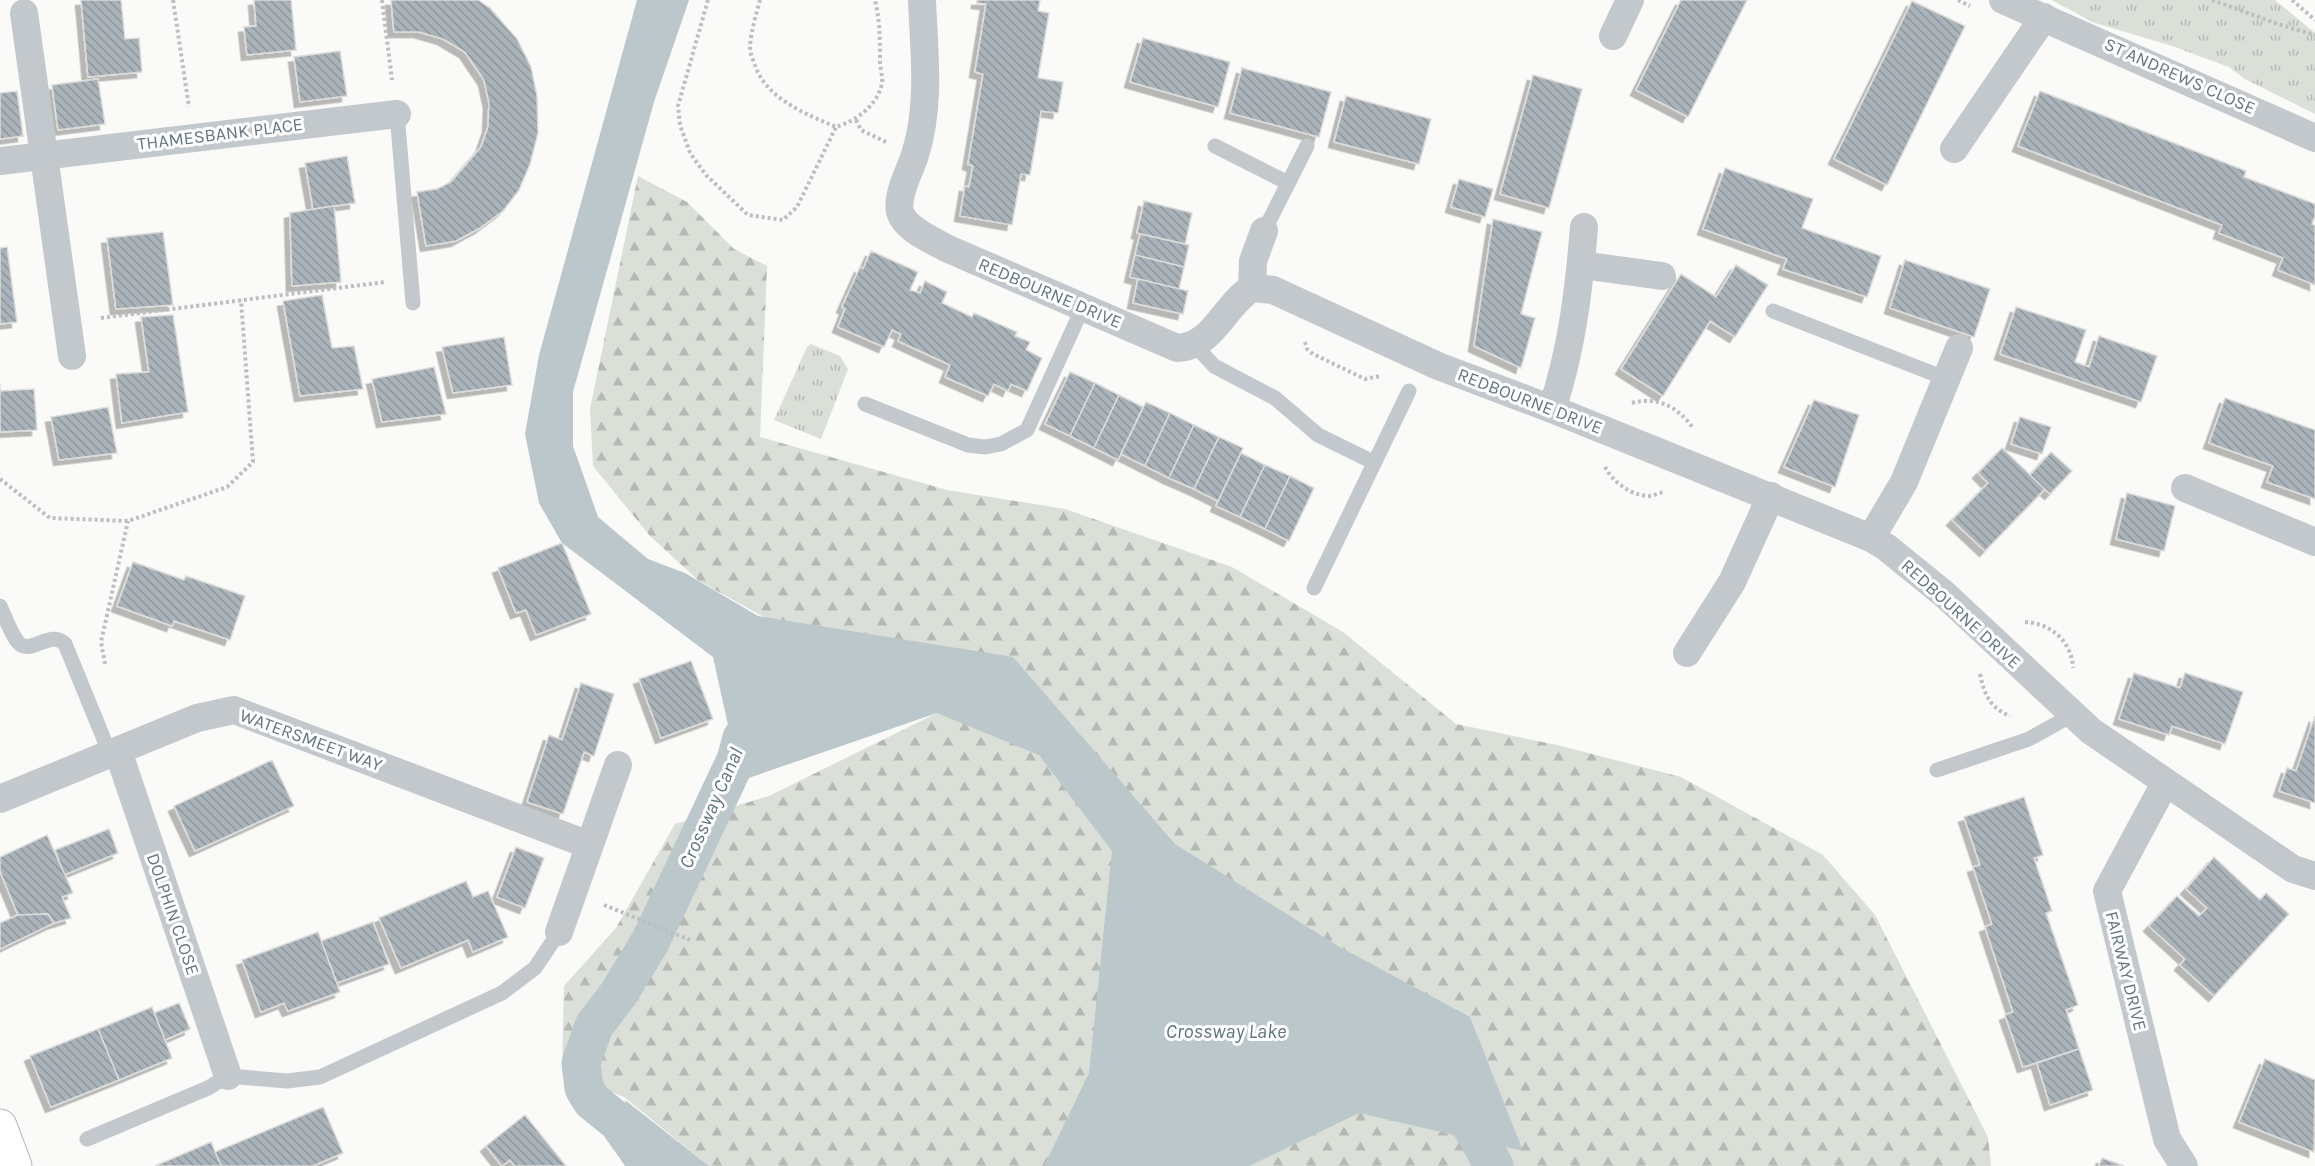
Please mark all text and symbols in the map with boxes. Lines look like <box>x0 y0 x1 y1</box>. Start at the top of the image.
street label: ST ANDREWS CLOSE <box>2101 33 2259 119</box>
street label: THAMESBANK PLACE <box>136 113 304 155</box>
street label: REDBOURNE DRIVE <box>975 253 1125 333</box>
street label: REDBOURNE DRIVE <box>1454 363 1606 439</box>
street label: REDBOURNE DRIVE <box>1897 554 2025 674</box>
street label: WATERSMEET WAY <box>237 704 385 776</box>
water label: Crossway Canal <box>674 744 748 872</box>
street label: DOLPHIN CLOSE <box>142 850 204 978</box>
street label: FAIRWAY DRIVE <box>2101 909 2151 1033</box>
water label: Crossway Lake <box>1166 1020 1286 1043</box>

